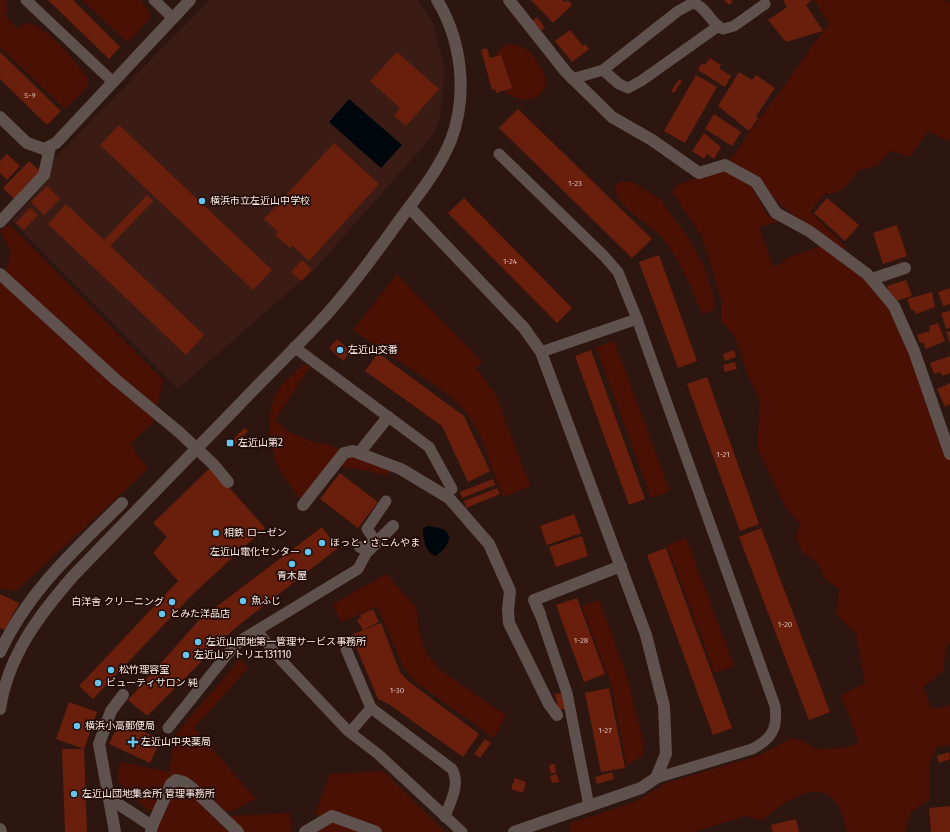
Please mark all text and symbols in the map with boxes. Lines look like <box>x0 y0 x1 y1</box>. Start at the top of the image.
house number: 5-9 <box>24 91 36 100</box>
house number: 1-23 <box>568 179 582 188</box>
place label: 横浜市立左近山中学校 <box>210 195 310 207</box>
marker: 横浜市立左近山中学校 <box>197 196 207 206</box>
house number: 1-24 <box>503 257 518 266</box>
place label: 左近山交番 <box>348 344 398 356</box>
marker: 左近山交番 <box>335 345 345 355</box>
place label: 左近山第2 <box>238 437 283 449</box>
marker: 左近山第2 <box>225 438 235 448</box>
house number: 1-21 <box>716 450 730 459</box>
place label: 相鉄 ローゼン <box>224 527 287 539</box>
marker: 相鉄 ローゼン <box>211 528 221 538</box>
place label: ほっと・さこんやま <box>330 537 420 549</box>
marker: ほっと・さこんやま <box>317 538 327 548</box>
place label: 左近山電化センター <box>210 546 300 558</box>
marker: 左近山電化センター <box>303 547 313 557</box>
marker: 青木屋 <box>287 559 297 569</box>
place label: 青木屋 <box>277 570 307 582</box>
place label: 魚ふじ <box>251 595 281 607</box>
place label: 白洋舎 クリーニング <box>71 596 164 608</box>
marker: 魚ふじ <box>238 596 248 606</box>
marker: 白洋舎 クリーニング <box>167 597 177 607</box>
place label: とみた洋品店 <box>170 608 230 620</box>
marker: とみた洋品店 <box>157 609 167 619</box>
house number: 1-20 <box>778 620 793 629</box>
place label: 左近山団地第一管理サービス事務所 <box>206 636 366 648</box>
house number: 1-28 <box>574 636 589 645</box>
marker: 左近山団地第一管理サービス事務所 <box>193 637 203 647</box>
place label: 左近山アトリエ131110 <box>194 649 292 661</box>
marker: 左近山アトリエ131110 <box>181 650 191 660</box>
place label: 松竹理容室 <box>119 664 169 676</box>
marker: 松竹理容室 <box>106 665 116 675</box>
place label: ビューティサロン 純 <box>106 677 198 689</box>
marker: ビューティサロン 純 <box>93 678 103 688</box>
house number: 1-30 <box>390 686 405 695</box>
place label: 横浜小高郵便局 <box>85 720 155 732</box>
marker: 横浜小高郵便局 <box>72 721 82 731</box>
house number: 1-27 <box>598 726 612 735</box>
place label: 左近山中央薬局 <box>141 736 211 748</box>
marker: 左近山中央薬局 <box>128 737 138 747</box>
place label: 左近山団地集会所 管理事務所 <box>82 788 215 800</box>
marker: 左近山団地集会所 管理事務所 <box>69 789 79 799</box>

